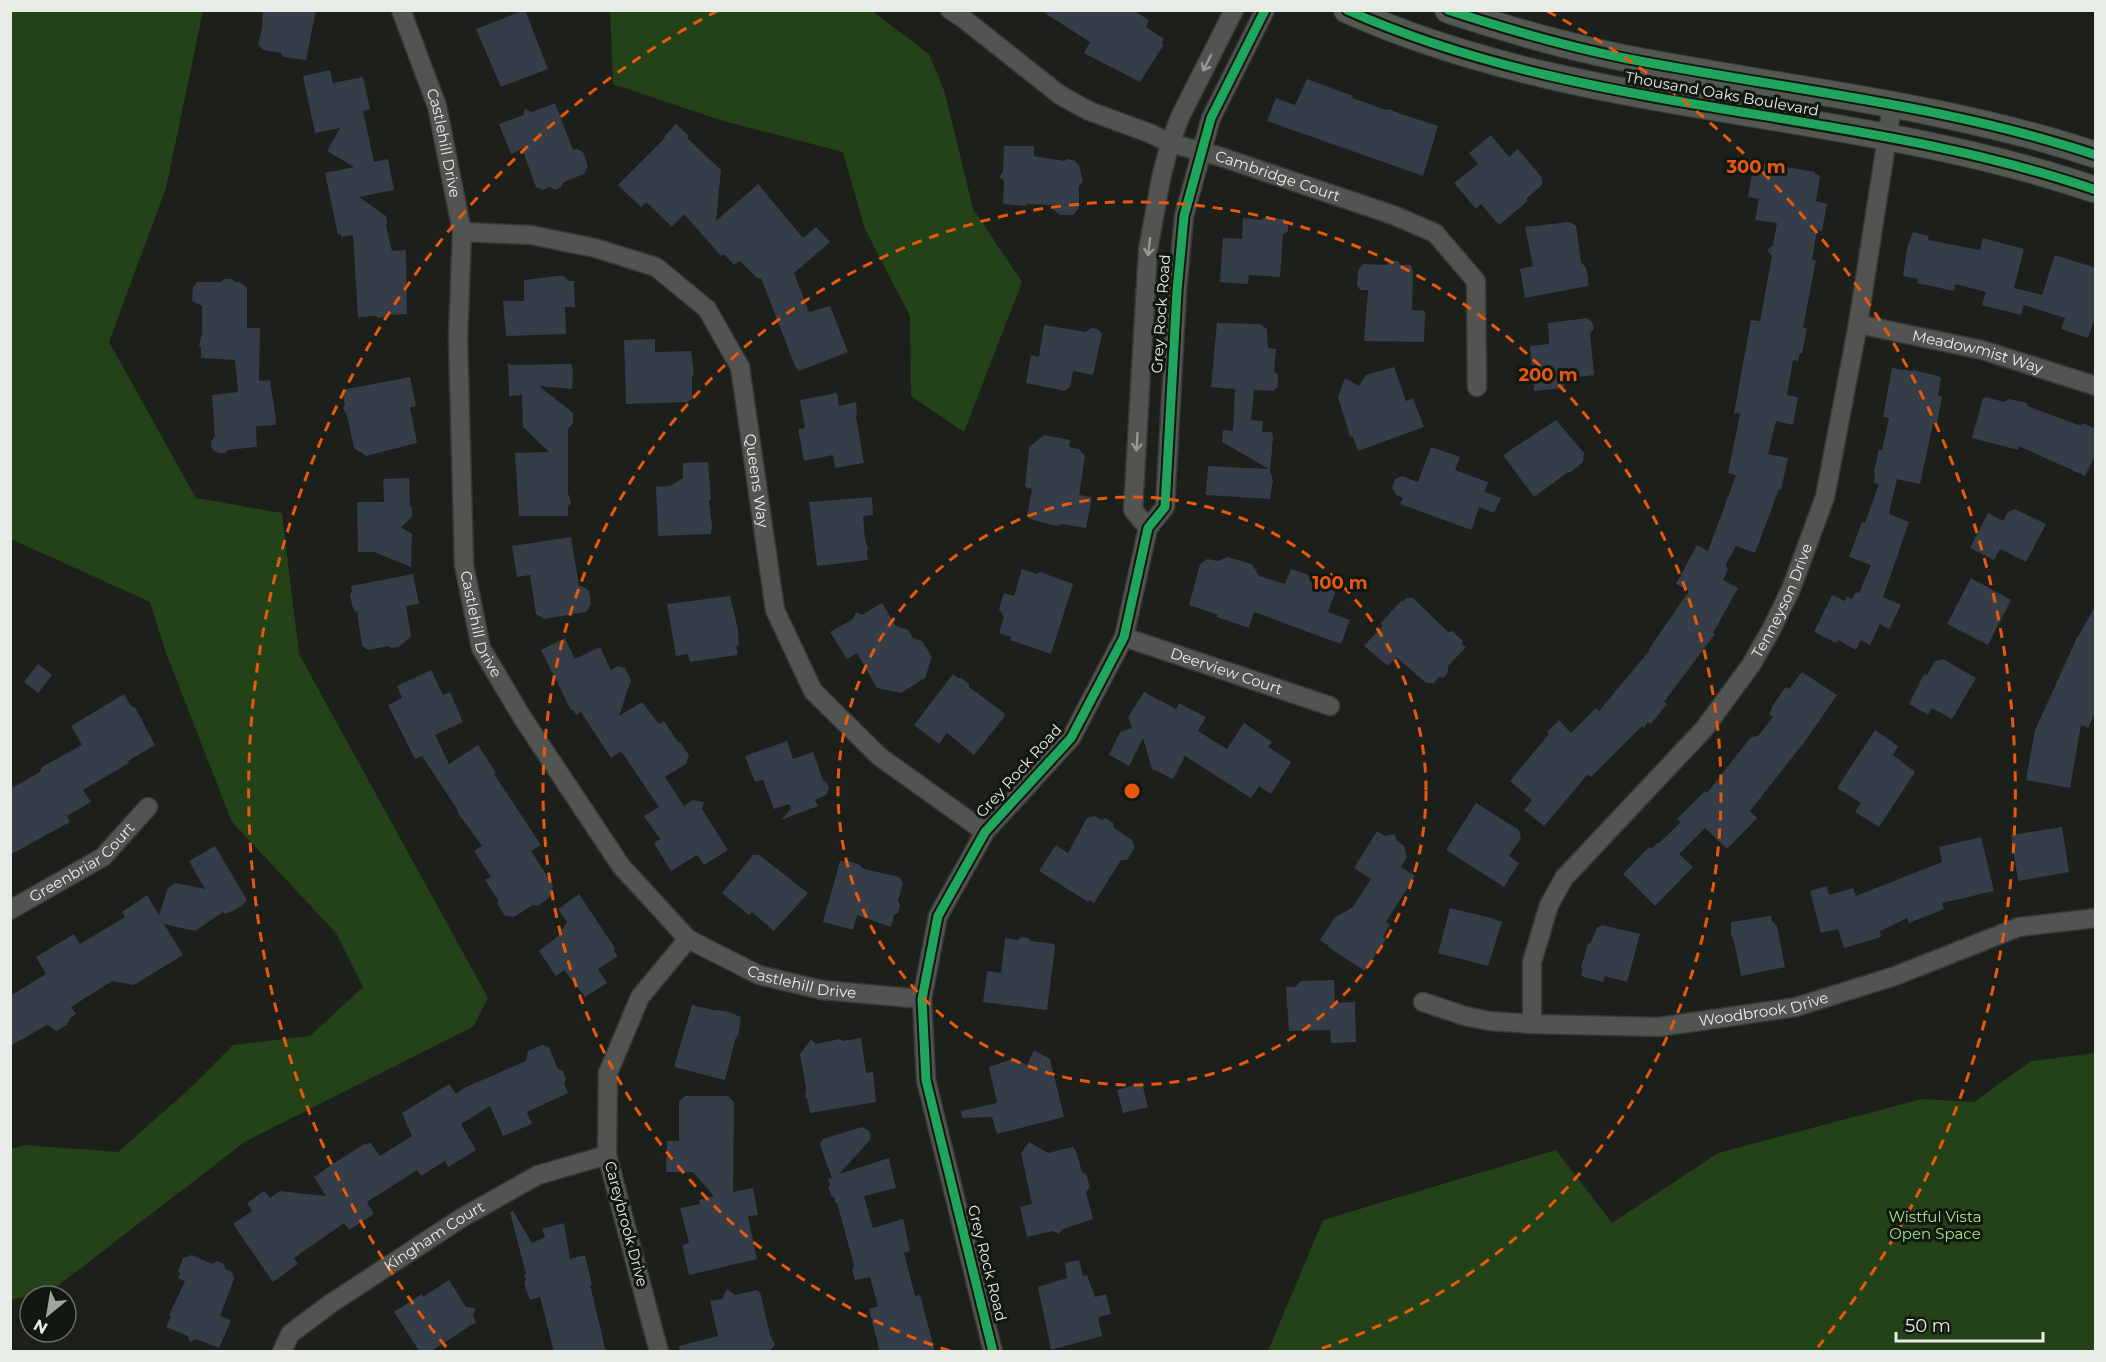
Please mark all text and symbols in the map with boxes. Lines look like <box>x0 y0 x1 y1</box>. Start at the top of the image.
one-way arrow <box>1201 53 1213 71</box>
street label: Thousand Oaks Boulevard <box>1624 67 1820 120</box>
street label: Castlehill Drive <box>422 85 465 199</box>
street label: Cambridge Court <box>1213 146 1343 206</box>
text: 300 m <box>1725 156 1786 178</box>
one-way arrow <box>1144 237 1155 257</box>
street label: Grey Rock Road <box>1147 254 1174 374</box>
street label: Meadowmist Way <box>1911 326 2046 378</box>
text: 200 m <box>1518 364 1578 386</box>
one-way arrow <box>1131 431 1142 451</box>
street label: Queens Way <box>741 432 773 530</box>
street label: Tenneyson Drive <box>1747 541 1816 661</box>
street label: Castlehill Drive <box>456 569 506 681</box>
text: 100 m <box>1312 572 1368 594</box>
street label: Deerview Court <box>1168 643 1285 698</box>
street label: Grey Rock Road <box>972 720 1066 821</box>
centre of rings <box>1122 781 1142 801</box>
street label: Greenbriar Court <box>26 818 139 906</box>
street label: Castlehill Drive <box>744 960 857 1002</box>
street label: Woodbrook Drive <box>1697 987 1831 1030</box>
street label: Careybrook Drive <box>601 1159 652 1289</box>
street label: Kingham Court <box>380 1197 488 1275</box>
street label: Grey Rock Road <box>964 1203 1011 1323</box>
park label: Wistful Vista Open Space <box>1888 1207 1982 1243</box>
north arrow <box>18 1284 78 1344</box>
scale bar <box>1896 1305 2043 1343</box>
text: N <box>30 1315 51 1338</box>
text: 50 m <box>1905 1315 1951 1337</box>

